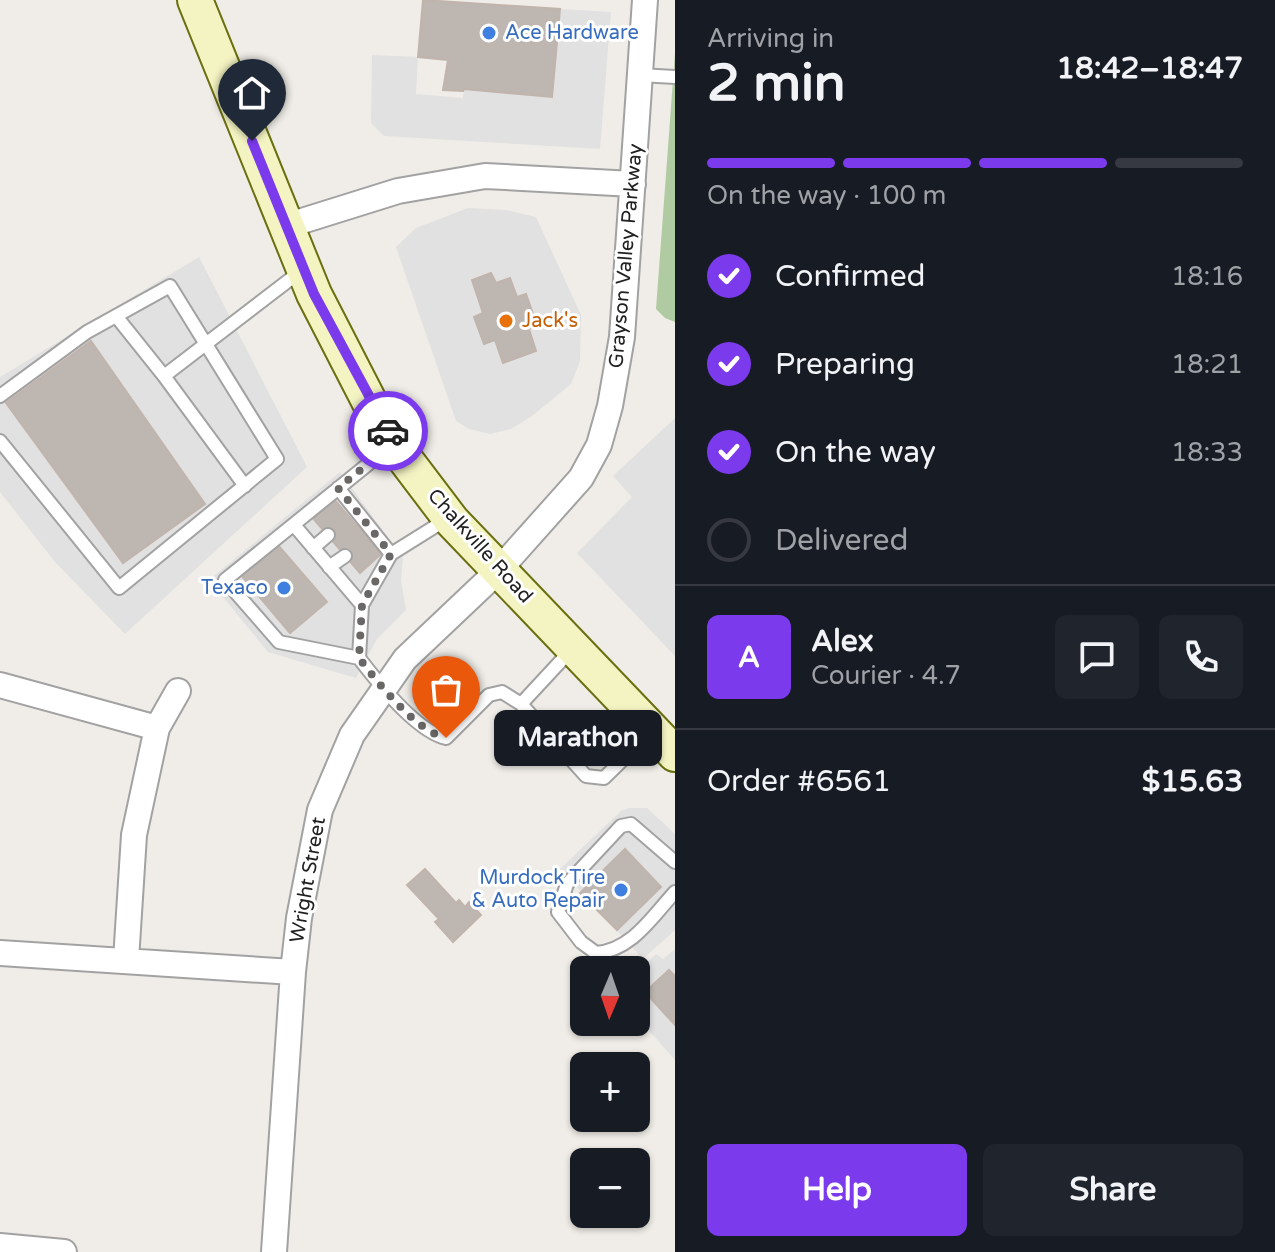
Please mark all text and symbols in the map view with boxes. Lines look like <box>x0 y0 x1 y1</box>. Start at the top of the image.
place label: Ace Hardware <box>505 21 639 45</box>
text: Arriving in <box>707 23 834 54</box>
marker: Ace Hardware <box>480 24 498 42</box>
text: 18:42–18:47 <box>1056 50 1243 87</box>
text: 2 min <box>707 52 846 115</box>
pin <box>218 59 286 141</box>
icon: home <box>230 71 274 115</box>
street label: Grayson Valley Parkway <box>604 143 648 369</box>
text: On the way · 100 m <box>707 180 946 211</box>
icon: check <box>707 254 751 298</box>
text: Confirmed <box>775 258 926 295</box>
text: 18:16 <box>1171 261 1243 292</box>
place label: Jack's <box>522 309 578 333</box>
marker: Jack's <box>497 312 515 330</box>
icon: check <box>707 342 751 386</box>
text: Preparing <box>775 346 915 383</box>
text: 18:21 <box>1171 349 1243 380</box>
courier <box>348 391 428 471</box>
icon: car <box>366 409 410 453</box>
icon: check <box>707 430 751 474</box>
text: On the way <box>775 434 936 471</box>
text: 18:33 <box>1171 437 1243 468</box>
street label: Chalkville Road <box>422 484 538 608</box>
text: Delivered <box>775 522 909 559</box>
place label: Texaco <box>201 576 268 600</box>
marker: Texaco <box>275 579 293 597</box>
button: chat <box>1055 615 1139 699</box>
button: phone <box>1159 615 1243 699</box>
text: Alex <box>811 623 874 660</box>
text: A <box>738 639 760 676</box>
pin <box>412 656 480 738</box>
text: Courier · 4.7 <box>811 660 961 691</box>
icon: bag <box>424 668 468 712</box>
callout: Marathon <box>494 710 662 766</box>
text: Marathon <box>517 722 639 753</box>
text: Order #6561 <box>707 763 891 800</box>
text: $15.63 <box>1142 763 1243 800</box>
street label: Wright Street <box>285 815 331 945</box>
place label: Murdock Tire & Auto Repair <box>471 866 605 913</box>
marker: Murdock Tire & Auto Repair <box>612 881 630 899</box>
north arrow <box>570 956 650 1036</box>
map controls <box>570 956 650 1228</box>
button: + <box>570 1052 650 1132</box>
button: Help <box>707 1144 967 1236</box>
button: Share <box>983 1144 1243 1236</box>
button: − <box>570 1148 650 1228</box>

